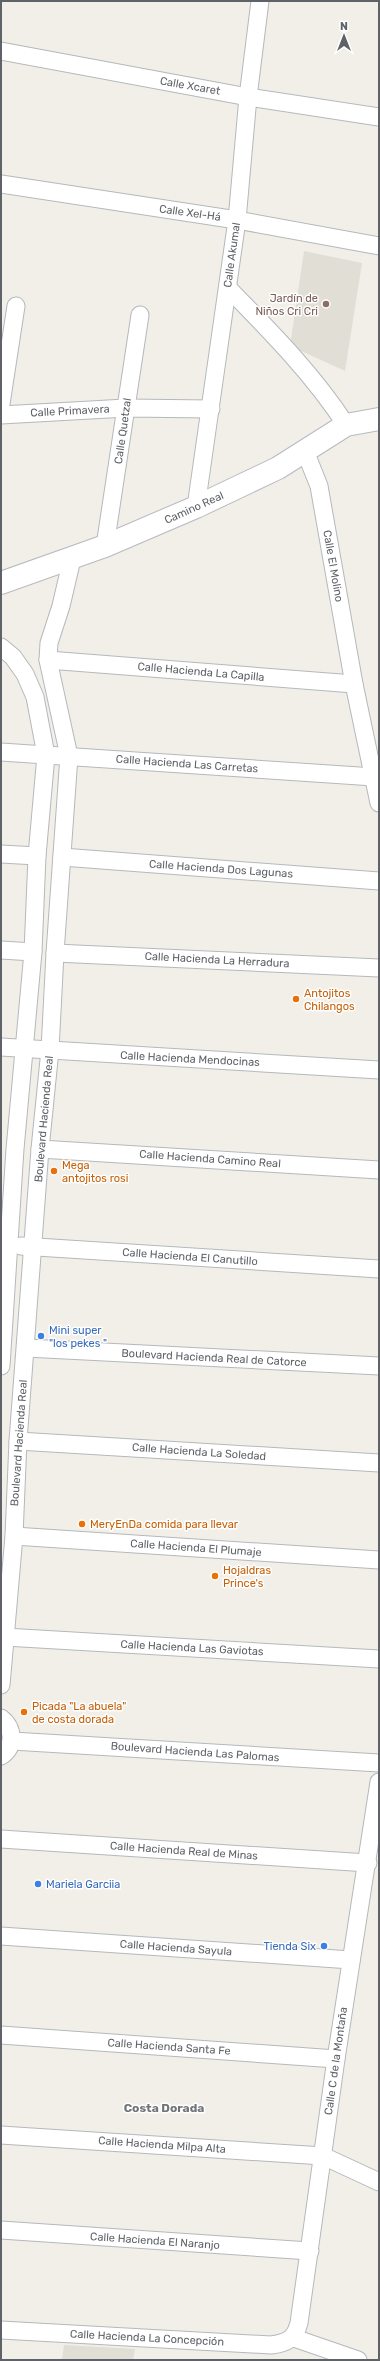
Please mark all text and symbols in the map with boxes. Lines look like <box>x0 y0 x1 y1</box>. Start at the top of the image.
north arrow <box>324 16 364 56</box>
text: N <box>340 20 348 33</box>
street label: Calle Xcaret <box>159 74 222 98</box>
street label: Calle Xel-Há <box>158 202 222 224</box>
street label: Calle Akumal <box>221 222 243 288</box>
place label: Jardín de Niños Cri Cri <box>255 292 318 318</box>
marker: Jardín de Niños Cri Cri <box>321 299 331 309</box>
street label: Calle Quetzal <box>112 397 134 465</box>
street label: Calle Primavera <box>30 402 110 420</box>
street label: Camino Real <box>162 489 226 527</box>
street label: Calle El Molino <box>320 529 346 603</box>
street label: Calle Hacienda La Capilla <box>137 660 265 684</box>
street label: Calle Hacienda Las Carretas <box>115 753 259 775</box>
street label: Calle Hacienda Dos Lagunas <box>149 857 294 881</box>
street label: Calle Hacienda La Herradura <box>144 950 290 970</box>
place label: Antojitos Chilangos <box>304 987 355 1013</box>
marker: Antojitos Chilangos <box>291 994 301 1004</box>
street label: Calle Hacienda Mendocinas <box>120 1049 261 1069</box>
street label: Boulevard Hacienda Real <box>32 1055 56 1183</box>
street label: Calle Hacienda Camino Real <box>139 1148 281 1170</box>
place label: Mega antojitos rosi <box>62 1159 128 1185</box>
marker: Mega antojitos rosi <box>49 1166 59 1176</box>
street label: Calle Hacienda El Canutillo <box>122 1246 258 1268</box>
place label: Mini super "los pekes " <box>49 1324 107 1350</box>
marker: Mini super "los pekes " <box>36 1331 46 1341</box>
street label: Boulevard Hacienda Real de Catorce <box>121 1347 307 1369</box>
street label: Boulevard Hacienda Real <box>8 1379 30 1507</box>
street label: Calle Hacienda La Soledad <box>131 1441 267 1463</box>
place label: MeryEnDa comida para llevar <box>90 1518 239 1531</box>
marker: MeryEnDa comida para llevar <box>77 1519 87 1529</box>
street label: Calle Hacienda El Plumaje <box>130 1537 262 1559</box>
place label: Hojaldras Prince's <box>223 1564 271 1590</box>
marker: Hojaldras Prince's <box>210 1571 220 1581</box>
street label: Calle Hacienda Las Gaviotas <box>120 1638 264 1658</box>
place label: Picada "La abuela" de costa dorada <box>32 1700 126 1726</box>
marker: Picada "La abuela" de costa dorada <box>19 1707 29 1717</box>
street label: Boulevard Hacienda Las Palomas <box>110 1740 280 1764</box>
street label: Calle Hacienda Real de Minas <box>110 1839 259 1863</box>
place label: Mariela Garciia <box>46 1878 120 1891</box>
marker: Mariela Garciia <box>33 1879 43 1889</box>
street label: Calle Hacienda Sayula <box>119 1938 233 1958</box>
place label: Tienda Six <box>263 1940 316 1953</box>
marker: Tienda Six <box>319 1941 329 1951</box>
street label: Calle C de la Montaña <box>322 2006 350 2116</box>
street label: Calle Hacienda Santa Fe <box>107 2036 231 2058</box>
district label: Costa Dorada <box>124 2101 204 2115</box>
street label: Calle Hacienda Milpa Alta <box>98 2134 226 2156</box>
street label: Calle Hacienda El Naranjo <box>90 2230 220 2252</box>
street label: Calle Hacienda La Concepción <box>70 2327 224 2349</box>

